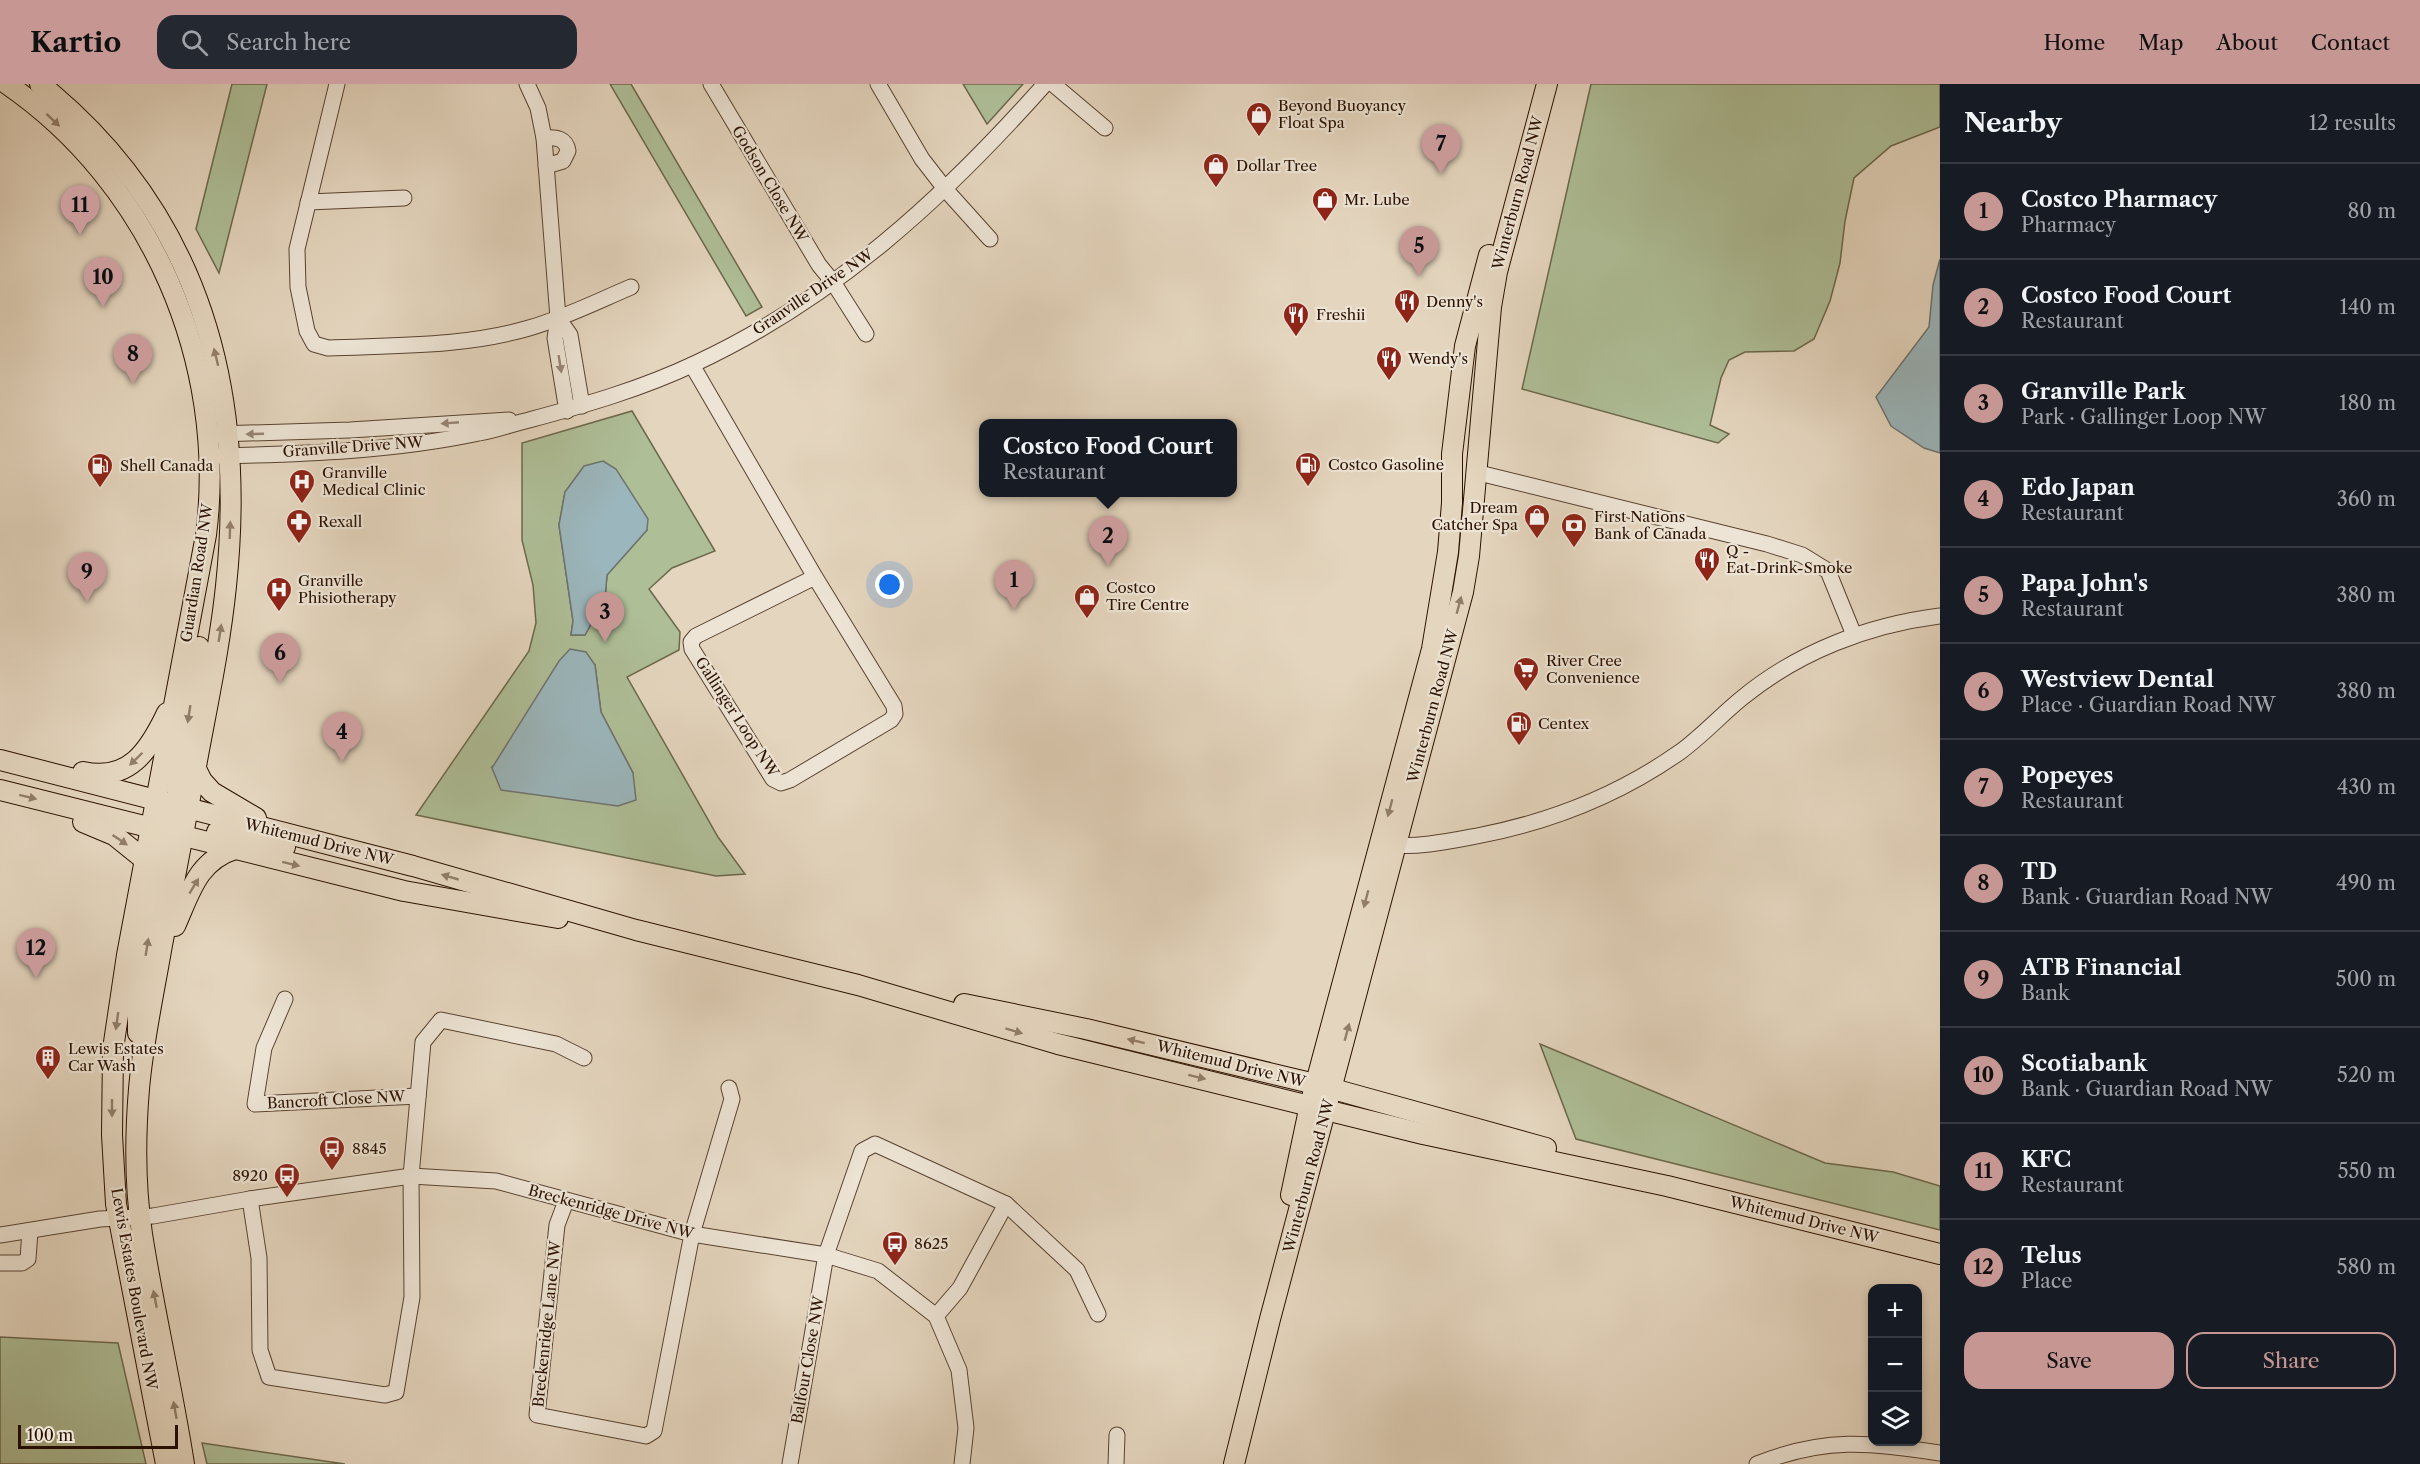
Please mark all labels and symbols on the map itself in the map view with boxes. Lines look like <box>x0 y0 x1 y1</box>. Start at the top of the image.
place label: Beyond Buoyancy Float Spa <box>1278 96 1407 132</box>
shop icon: Beyond Buoyancy Float Spa <box>1244 100 1274 138</box>
one-way arrow <box>45 113 60 126</box>
street label: Winterburn Road NW <box>1488 113 1547 273</box>
street label: Godson Close NW <box>728 122 813 246</box>
pin: 7 <box>1422 124 1460 174</box>
shop icon: Dollar Tree <box>1201 151 1231 189</box>
place label: Dollar Tree <box>1236 156 1317 175</box>
shop icon: Mr. Lube <box>1310 185 1340 223</box>
pin: 11 <box>60 186 100 235</box>
place label: Mr. Lube <box>1344 190 1410 209</box>
pin: 5 <box>1400 226 1438 276</box>
street label: Granville Drive NW <box>749 244 877 339</box>
pin: 10 <box>84 258 122 307</box>
restaurant icon: Denny's <box>1392 287 1422 325</box>
place label: Denny's <box>1426 292 1483 311</box>
restaurant icon: Freshii <box>1281 300 1311 338</box>
place label: Freshii <box>1316 305 1366 324</box>
pin: 8 <box>114 334 152 384</box>
restaurant icon: Wendy's <box>1374 344 1404 382</box>
one-way arrow <box>210 347 220 366</box>
place label: Wendy's <box>1407 349 1468 368</box>
one-way arrow <box>555 355 564 374</box>
one-way arrow <box>441 418 460 428</box>
one-way arrow <box>246 430 265 439</box>
street label: Granville Drive NW <box>282 432 425 461</box>
fuel station icon: Costco Gasoline <box>1293 450 1323 488</box>
fuel station icon: Shell Canada <box>85 451 115 489</box>
place label: Costco Gasoline <box>1328 455 1444 474</box>
place label: Shell Canada <box>120 456 214 475</box>
place label: Granville Medical Clinic <box>322 463 426 499</box>
hospital icon: Granville Medical Clinic <box>287 467 317 505</box>
place label: Dream Catcher Spa <box>1431 498 1518 534</box>
street label: Guardian Road NW <box>176 502 217 644</box>
shop icon: Dream Catcher Spa <box>1522 502 1552 540</box>
pharmacy icon: Rexall <box>284 507 314 545</box>
place label: First Nations Bank of Canada <box>1594 507 1707 543</box>
bank icon: First Nations Bank of Canada <box>1559 511 1589 549</box>
place label: Rexall <box>318 512 363 531</box>
pin: 2 <box>1088 516 1128 566</box>
one-way arrow <box>226 521 235 540</box>
place label: Q - Eat-Drink-Smoke <box>1726 541 1852 577</box>
restaurant icon: Q - Eat-Drink-Smoke <box>1692 545 1722 583</box>
pin: 9 <box>68 552 106 602</box>
pin: 1 <box>994 560 1034 610</box>
your location <box>875 570 904 599</box>
place label: Granville Phisiotherapy <box>298 571 397 607</box>
hospital icon: Granville Phisiotherapy <box>264 575 294 613</box>
place label: Costco Tire Centre <box>1106 578 1189 614</box>
shop icon: Costco Tire Centre <box>1072 582 1102 620</box>
pin: 3 <box>586 592 624 642</box>
one-way arrow <box>1455 596 1464 614</box>
one-way arrow <box>215 623 224 642</box>
street label: Winterburn Road NW <box>1403 626 1462 786</box>
pin: 6 <box>260 634 300 683</box>
place label: River Cree Convenience <box>1546 651 1640 687</box>
street label: Gallinger Loop NW <box>691 653 784 781</box>
supermarket icon: River Cree Convenience <box>1511 655 1541 693</box>
one-way arrow <box>184 704 193 723</box>
fuel station icon: Centex <box>1504 709 1534 747</box>
pin: 4 <box>322 712 362 762</box>
place label: Centex <box>1538 714 1589 733</box>
one-way arrow <box>129 752 144 766</box>
one-way arrow <box>19 793 37 803</box>
one-way arrow <box>1385 798 1395 817</box>
street label: Whitemud Drive NW <box>242 814 396 869</box>
one-way arrow <box>112 834 128 846</box>
one-way arrow <box>282 859 301 869</box>
one-way arrow <box>441 871 460 881</box>
one-way arrow <box>188 878 199 894</box>
one-way arrow <box>1361 890 1370 908</box>
pin: 12 <box>16 928 56 978</box>
one-way arrow <box>143 937 152 956</box>
one-way arrow <box>112 1012 121 1031</box>
one-way arrow <box>1343 1023 1353 1041</box>
one-way arrow <box>1006 1027 1024 1036</box>
one-way arrow <box>1127 1036 1145 1046</box>
street label: Whitemud Drive NW <box>1154 1036 1308 1091</box>
place label: Lewis Estates Car Wash <box>68 1039 164 1075</box>
building icon: Lewis Estates Car Wash <box>33 1043 63 1081</box>
one-way arrow <box>1187 1073 1206 1083</box>
street label: Bancroft Close NW <box>266 1086 406 1113</box>
street label: Winterburn Road NW <box>1279 1096 1338 1256</box>
one-way arrow <box>107 1098 117 1117</box>
bus stop icon: 8845 <box>317 1134 347 1172</box>
place label: 8845 <box>352 1139 387 1158</box>
bus stop icon: 8920 <box>272 1161 302 1199</box>
place label: 8920 <box>232 1166 268 1185</box>
street label: Breckenridge Drive NW <box>526 1180 697 1243</box>
street label: Lewis Estates Boulevard NW <box>107 1186 162 1392</box>
street label: Whitemud Drive NW <box>1727 1192 1881 1247</box>
bus stop icon: 8625 <box>880 1229 910 1267</box>
place label: 8625 <box>914 1234 948 1253</box>
street label: Breckenridge Lane NW <box>528 1239 565 1408</box>
one-way arrow <box>150 1289 159 1308</box>
street label: Balfour Close NW <box>787 1294 828 1425</box>
one-way arrow <box>171 1400 180 1419</box>
scale bar <box>18 1422 178 1450</box>

